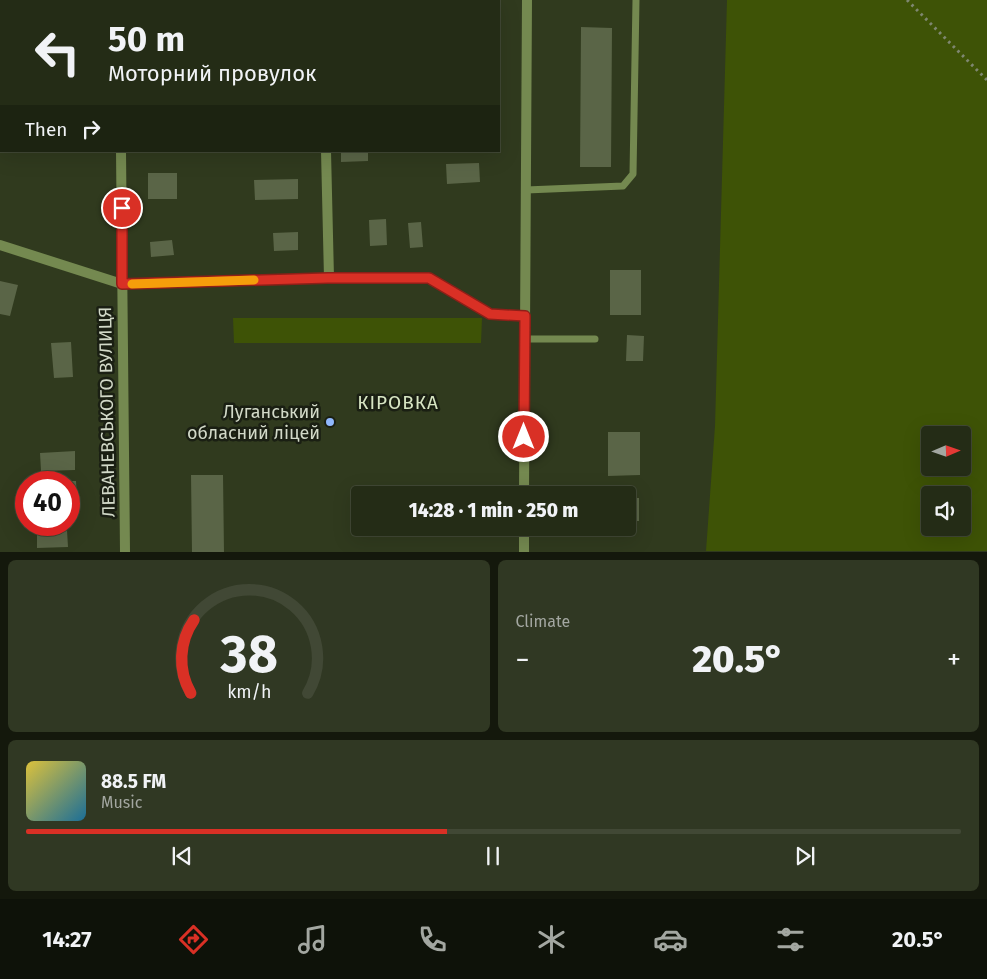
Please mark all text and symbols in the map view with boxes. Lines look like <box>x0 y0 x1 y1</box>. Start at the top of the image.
text: 50 m <box>108 18 185 60</box>
icon: left <box>25 20 90 85</box>
text: Моторний провулок <box>108 60 317 87</box>
icon: right <box>77 115 105 143</box>
text: Then <box>25 118 67 141</box>
pin <box>101 187 143 229</box>
icon: arrive <box>108 194 136 222</box>
street label: ЛЕВАНЕВСЬКОГО ВУЛИЦЯ <box>94 306 120 518</box>
district label: КІРОВКА <box>357 391 439 414</box>
place label: Луганський обласний ліцей <box>187 401 320 444</box>
position arrow <box>497 410 549 462</box>
marker: Луганський обласний ліцей <box>324 416 336 428</box>
north arrow <box>921 426 971 476</box>
map controls <box>921 426 971 536</box>
speed limit sign: 40 <box>15 471 80 536</box>
button: sound <box>921 486 971 536</box>
text: 14:28 · 1 min · 250 m <box>409 499 578 522</box>
text: Climate <box>516 612 570 631</box>
text: 38 <box>219 623 277 686</box>
text: 20.5° <box>692 636 784 682</box>
text: − <box>516 643 530 676</box>
text: + <box>947 643 961 676</box>
text: km/h <box>227 681 271 703</box>
text: 88.5 FM <box>101 770 166 793</box>
text: Music <box>101 793 142 812</box>
icon: previous <box>168 842 196 870</box>
icon: pause <box>479 842 507 870</box>
icon: next <box>791 842 819 870</box>
icon: directions <box>176 922 211 957</box>
icon: music <box>295 922 330 957</box>
icon: phone <box>415 922 450 957</box>
icon: climate <box>534 922 569 957</box>
icon: car <box>653 922 688 957</box>
icon: filters <box>773 922 808 957</box>
text: 14:27 <box>42 926 92 953</box>
text: 20.5° <box>892 926 945 953</box>

